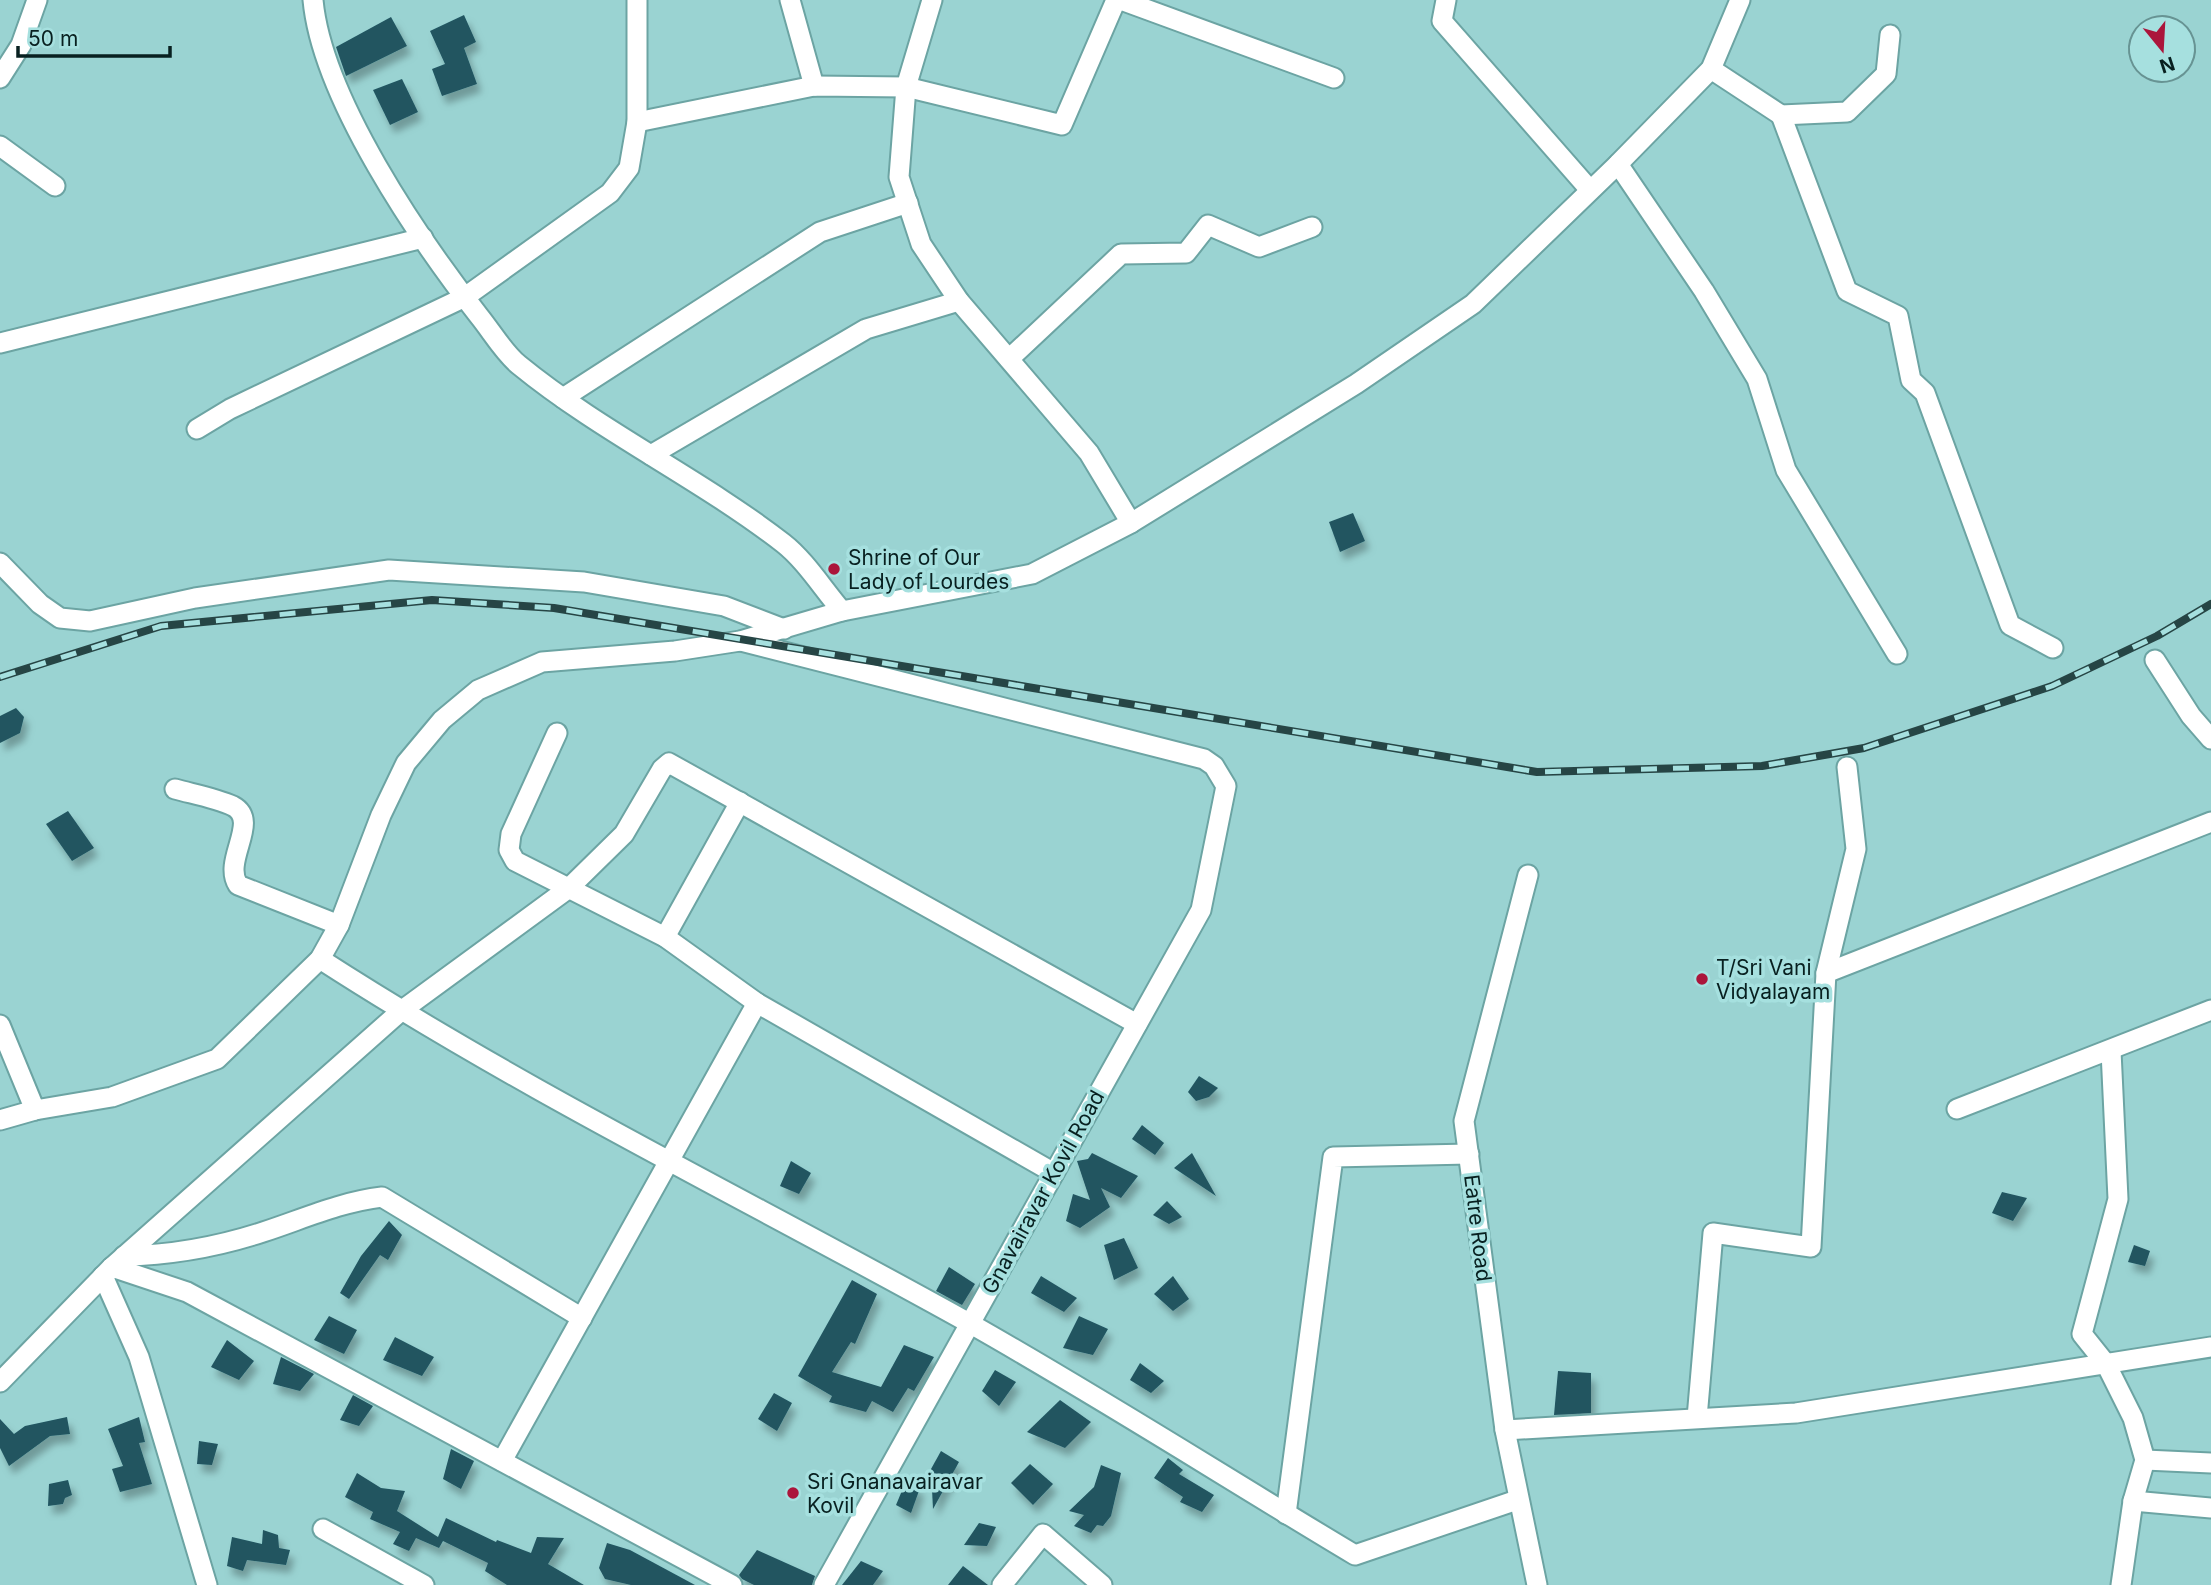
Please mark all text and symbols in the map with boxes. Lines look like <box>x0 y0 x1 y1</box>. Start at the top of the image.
scale bar <box>18 14 170 58</box>
north arrow <box>2127 14 2197 84</box>
text: 50 m <box>28 26 78 51</box>
text: N <box>2157 52 2178 78</box>
place label: Shrine of Our Lady of Lourdes <box>848 545 1009 594</box>
marker: Shrine of Our Lady of Lourdes <box>826 561 842 577</box>
place label: T/Sri Vani Vidyalayam <box>1716 955 1831 1004</box>
marker: T/Sri Vani Vidyalayam <box>1694 971 1710 987</box>
street label: Gnavairavar Kovil Road <box>977 1086 1109 1298</box>
street label: Eatre Road <box>1459 1173 1497 1283</box>
place label: Sri Gnanavairavar Kovil <box>807 1469 983 1518</box>
marker: Sri Gnanavairavar Kovil <box>785 1485 801 1501</box>

